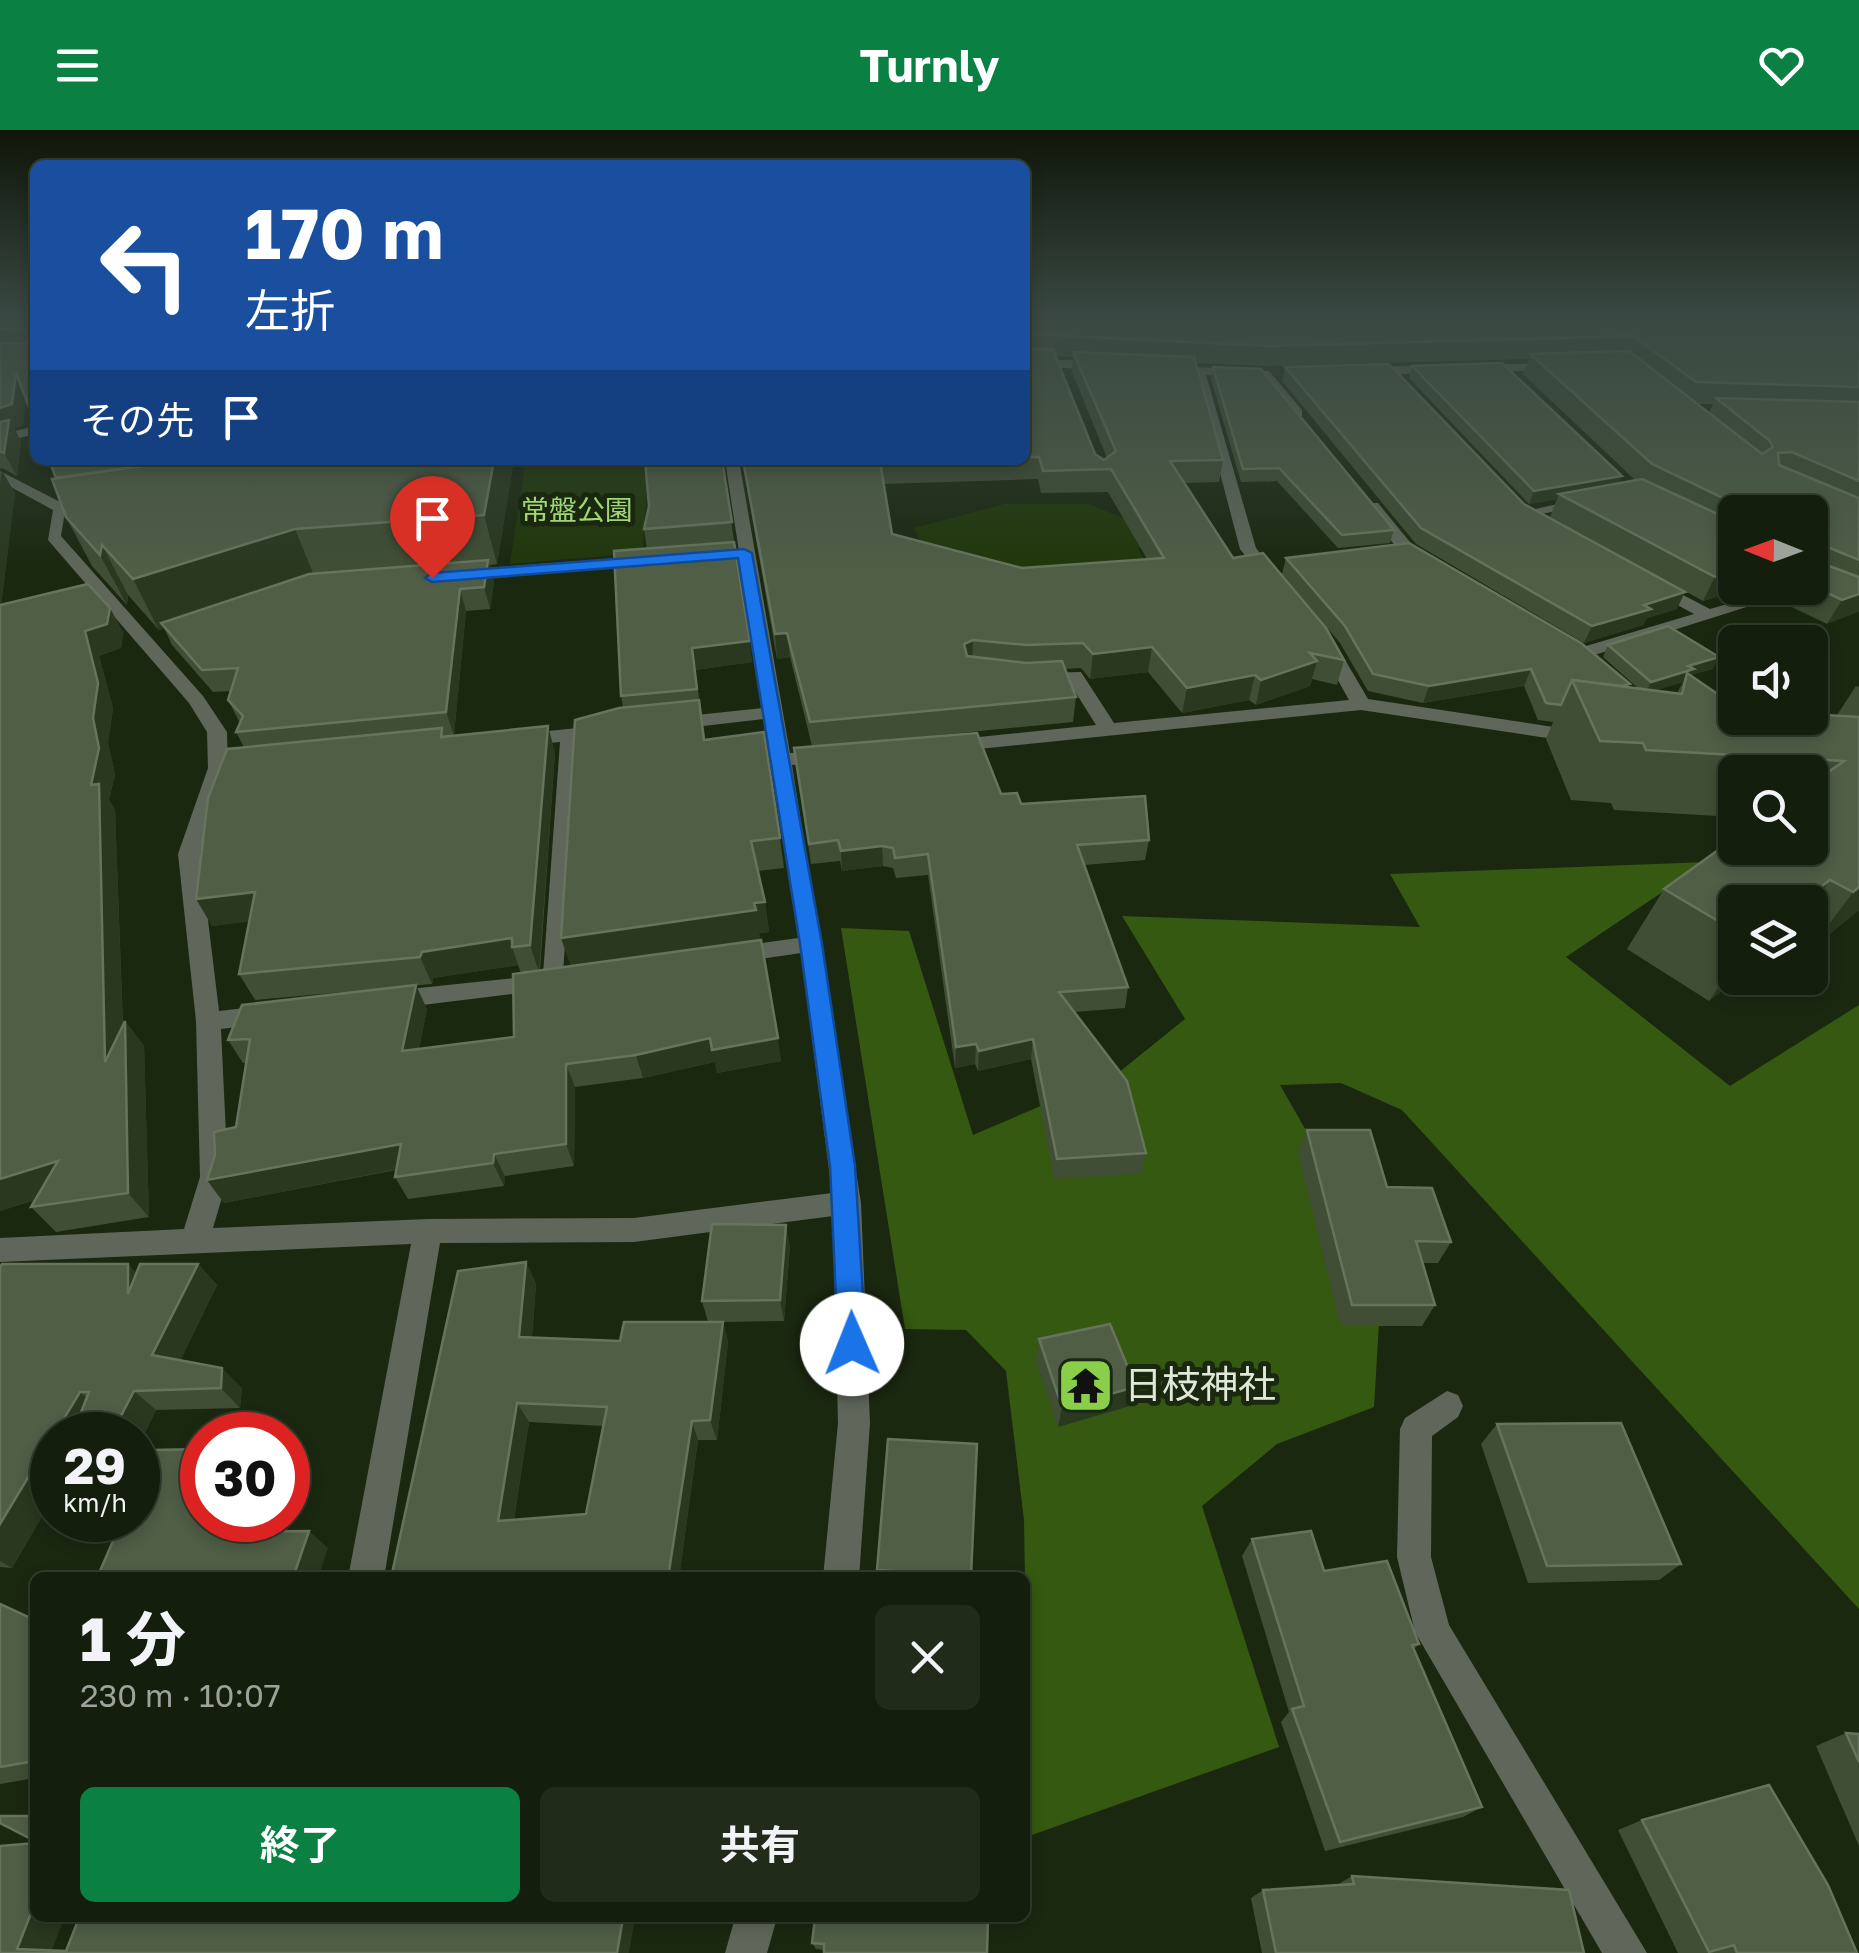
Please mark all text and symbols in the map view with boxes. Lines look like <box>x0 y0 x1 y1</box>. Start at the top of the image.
icon: menu <box>50 38 105 93</box>
text: Turnly <box>859 38 1000 92</box>
icon: heart <box>1754 38 1809 93</box>
text: 170 m <box>245 190 443 274</box>
icon: left <box>80 200 210 330</box>
text: 左折 <box>245 283 335 337</box>
icon: arrive <box>214 390 269 445</box>
text: その先 <box>80 397 194 442</box>
pin <box>390 476 475 579</box>
icon: arrive <box>405 491 460 546</box>
park label: 常盤公園 <box>521 493 633 526</box>
north arrow <box>1718 495 1828 605</box>
map controls <box>1718 495 1828 995</box>
button: sound <box>1718 625 1828 735</box>
button: search <box>1718 755 1828 865</box>
button: layers <box>1718 885 1828 995</box>
position arrow <box>800 1292 904 1396</box>
temple icon: 日枝神社 <box>1055 1355 1115 1415</box>
place label: 日枝神社 <box>1124 1361 1276 1406</box>
speed limit sign: 30 <box>180 1412 310 1542</box>
text: 29 <box>64 1435 126 1495</box>
text: km/h <box>63 1487 127 1518</box>
text: 1 分 <box>80 1602 186 1674</box>
button: close <box>875 1605 980 1710</box>
text: 230 m · 10:07 <box>80 1676 281 1714</box>
button: 終了 <box>80 1787 520 1902</box>
button: 共有 <box>540 1787 980 1902</box>

